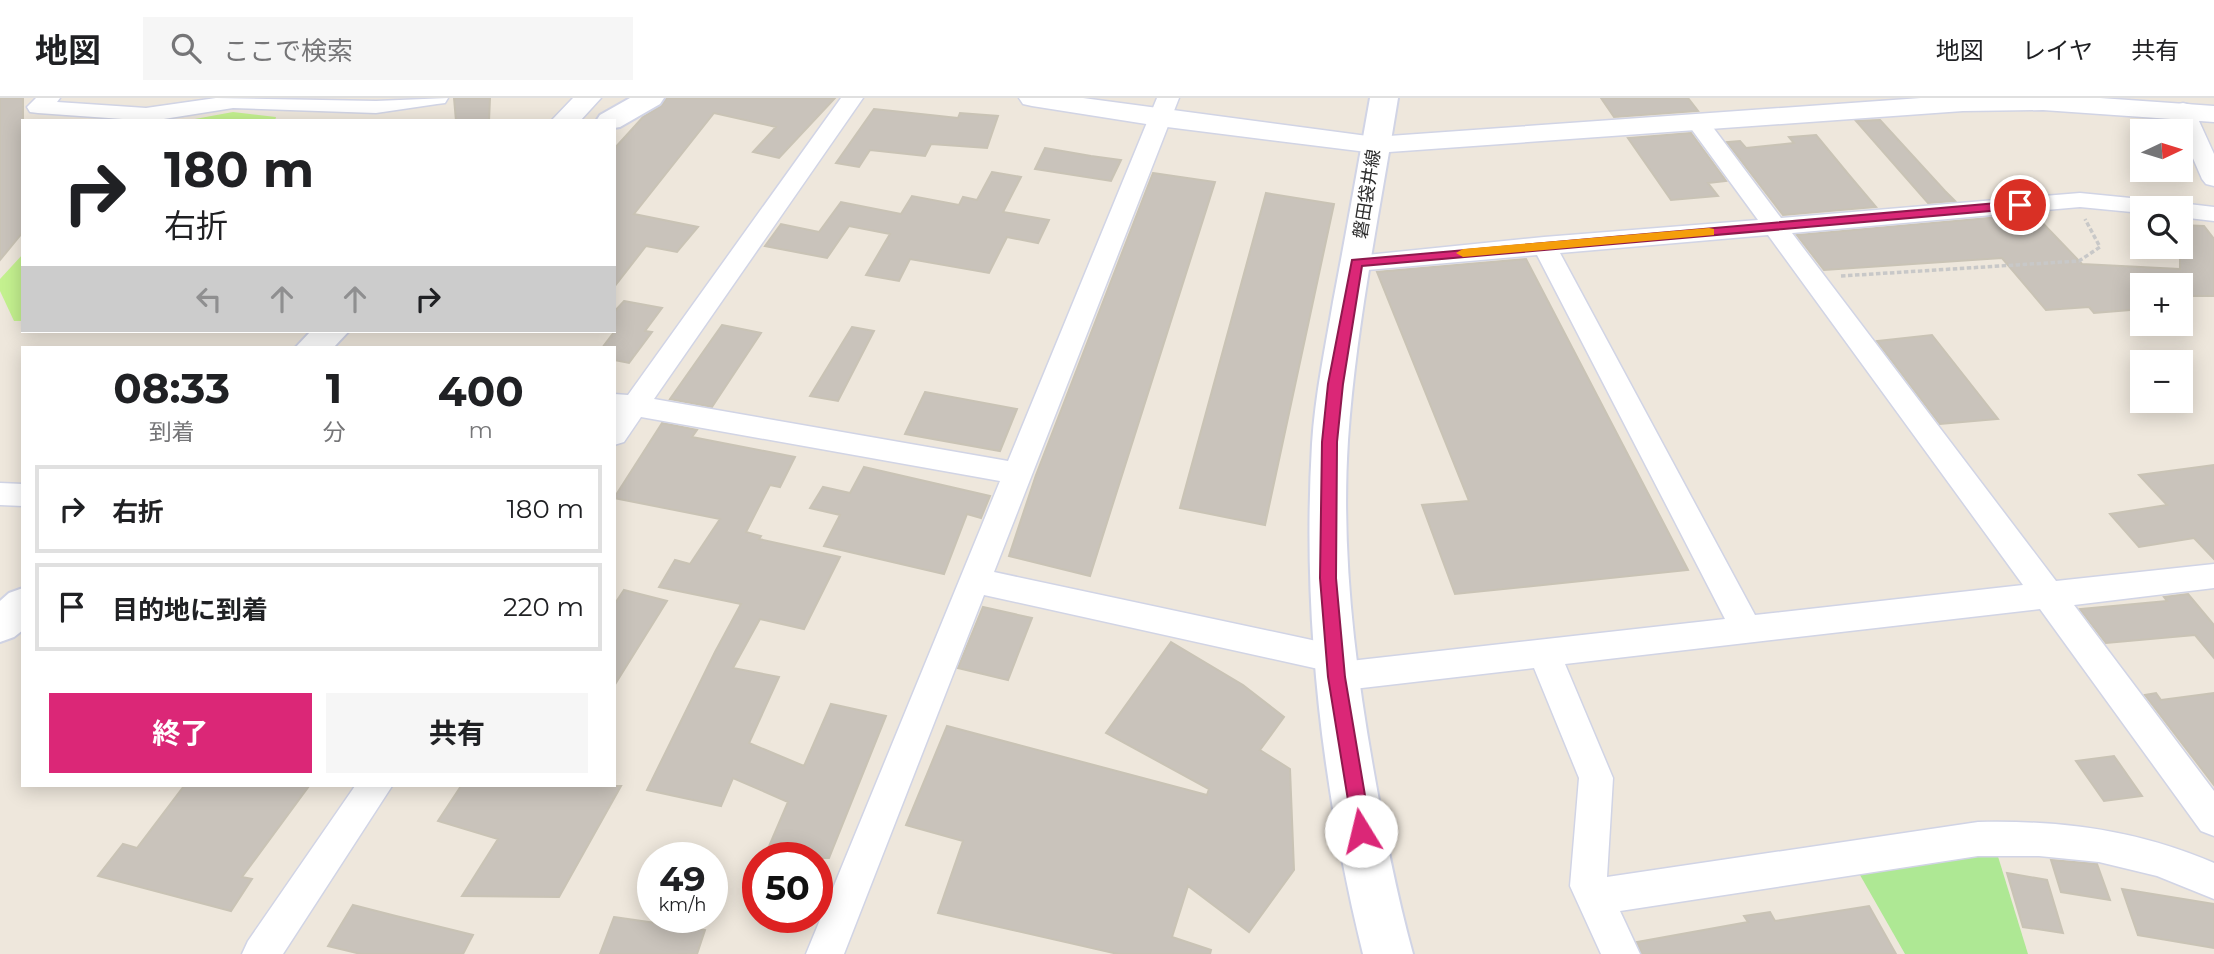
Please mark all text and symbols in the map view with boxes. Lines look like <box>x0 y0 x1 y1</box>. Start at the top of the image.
search box <box>143 17 633 80</box>
icon: search <box>167 29 205 67</box>
text: 地図 <box>35 30 101 70</box>
text: ここで検索 <box>223 35 353 67</box>
text: 地図 <box>1936 36 1984 65</box>
text: レイヤ <box>2022 36 2093 65</box>
text: 共有 <box>2131 36 2179 65</box>
north arrow <box>2130 119 2193 182</box>
map controls <box>2130 119 2193 413</box>
text: 180 m <box>164 140 314 199</box>
icon: right <box>49 147 140 238</box>
street label: 磐田袋井線 <box>1349 148 1385 240</box>
pin <box>1990 175 2050 235</box>
icon: arrive <box>2001 186 2039 224</box>
button: search <box>2130 196 2193 259</box>
text: 右折 <box>164 206 228 245</box>
button: + <box>2130 273 2193 336</box>
icon: left <box>190 280 228 318</box>
icon: ahead <box>263 280 301 318</box>
icon: ahead <box>336 280 374 318</box>
icon: right <box>409 280 447 318</box>
button: − <box>2130 350 2193 413</box>
text: 08:33 <box>113 362 230 414</box>
text: 1 <box>326 362 342 414</box>
text: 400 <box>438 365 524 417</box>
text: m <box>468 416 493 444</box>
text: 到着 <box>149 418 195 446</box>
text: 分 <box>322 418 345 446</box>
icon: right <box>53 490 91 528</box>
text: 180 m <box>506 493 584 525</box>
text: 右折 <box>112 496 164 528</box>
icon: arrive <box>53 588 91 626</box>
text: 220 m <box>503 591 584 623</box>
text: 目的地に到着 <box>112 594 268 626</box>
button: 終了 <box>49 693 312 773</box>
button: 共有 <box>326 693 588 773</box>
position arrow <box>1324 794 1398 868</box>
speed limit sign: 50 <box>742 842 833 933</box>
text: 49 <box>659 857 706 900</box>
text: km/h <box>658 894 707 916</box>

